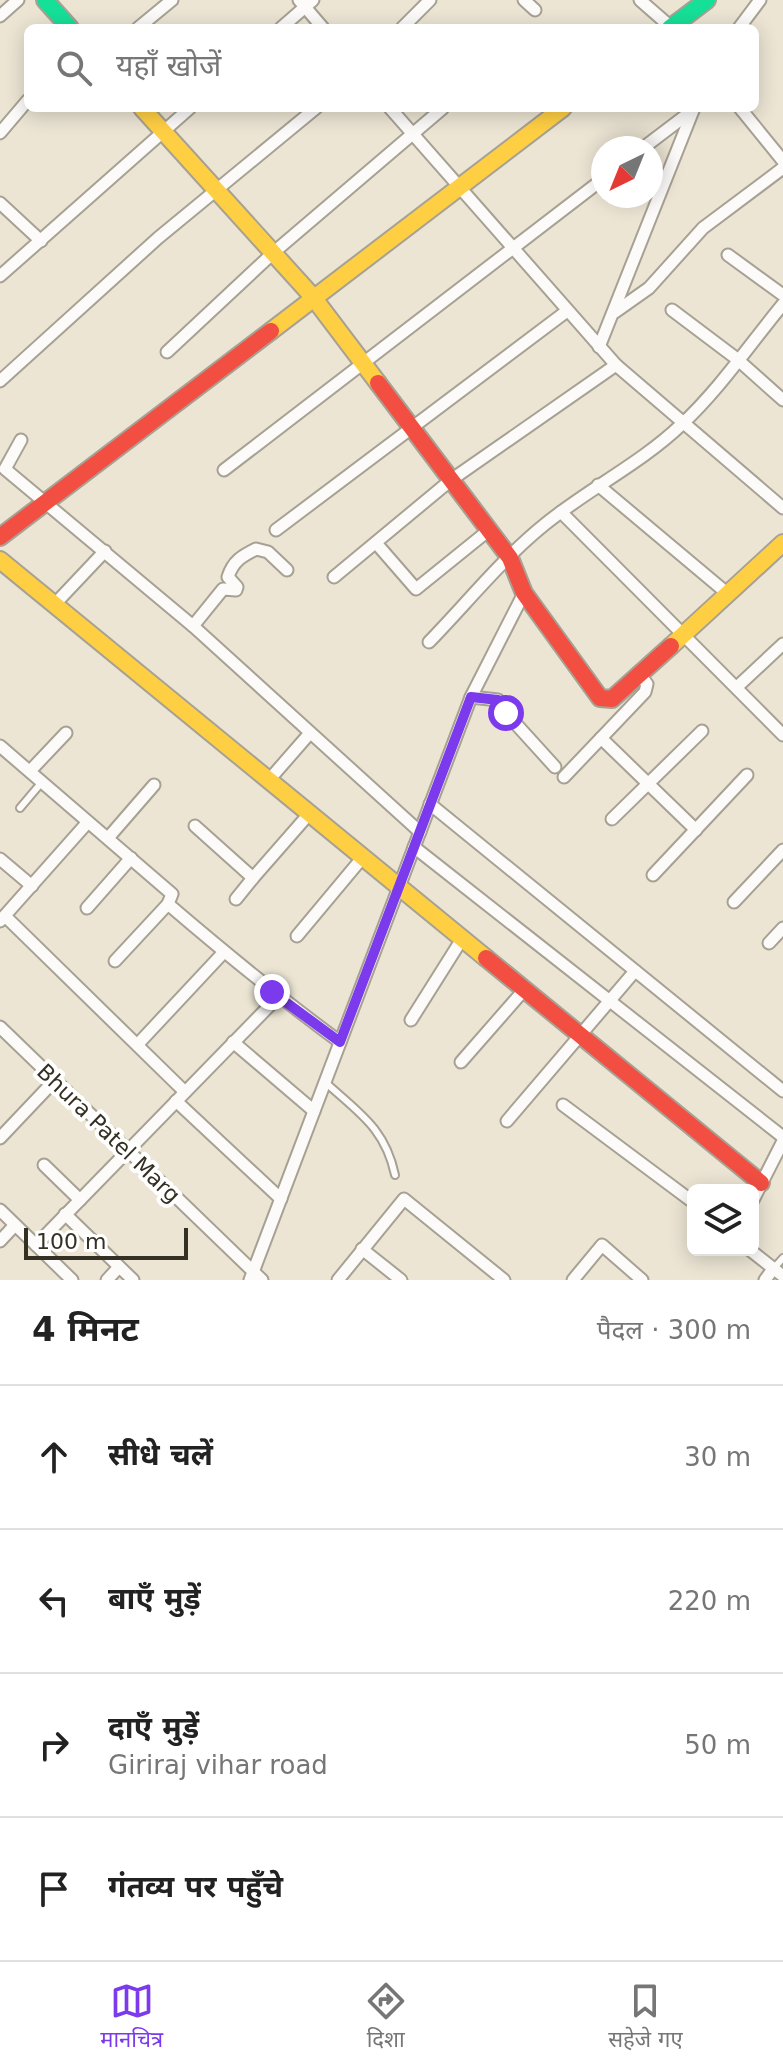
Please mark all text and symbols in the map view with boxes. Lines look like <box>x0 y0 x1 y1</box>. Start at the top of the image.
search box <box>24 24 759 112</box>
icon: search <box>52 46 96 90</box>
text: यहाँ खोजें <box>116 48 221 83</box>
north arrow <box>591 136 663 208</box>
route start <box>488 695 524 731</box>
route end <box>254 974 290 1010</box>
street label: Bhura Patel Marg <box>32 1059 185 1208</box>
map controls <box>687 1184 759 1256</box>
button: layers <box>687 1184 759 1256</box>
scale bar <box>24 1224 188 1260</box>
text: 100 m <box>36 1229 106 1254</box>
text: 4 मिनट <box>32 1309 139 1349</box>
text: पैदल · 300 m <box>597 1315 751 1345</box>
icon: ahead <box>32 1435 76 1479</box>
text: सीधे चलें <box>108 1437 213 1472</box>
text: 30 m <box>684 1442 751 1472</box>
icon: left <box>32 1579 76 1623</box>
text: बाएँ मुड़ें <box>108 1581 201 1616</box>
text: 220 m <box>668 1586 751 1616</box>
text: दाएँ मुड़ें <box>108 1710 199 1745</box>
icon: right <box>32 1723 76 1767</box>
text: 50 m <box>684 1730 751 1760</box>
text: Giriraj vihar road <box>108 1750 328 1780</box>
icon: arrive <box>32 1867 76 1911</box>
text: गंतव्य पर पहुँचे <box>108 1869 283 1904</box>
tab: मानचित्र <box>100 1979 163 2056</box>
tab: दिशा <box>364 1979 408 2056</box>
tab: सहेजे गए <box>608 1979 683 2056</box>

